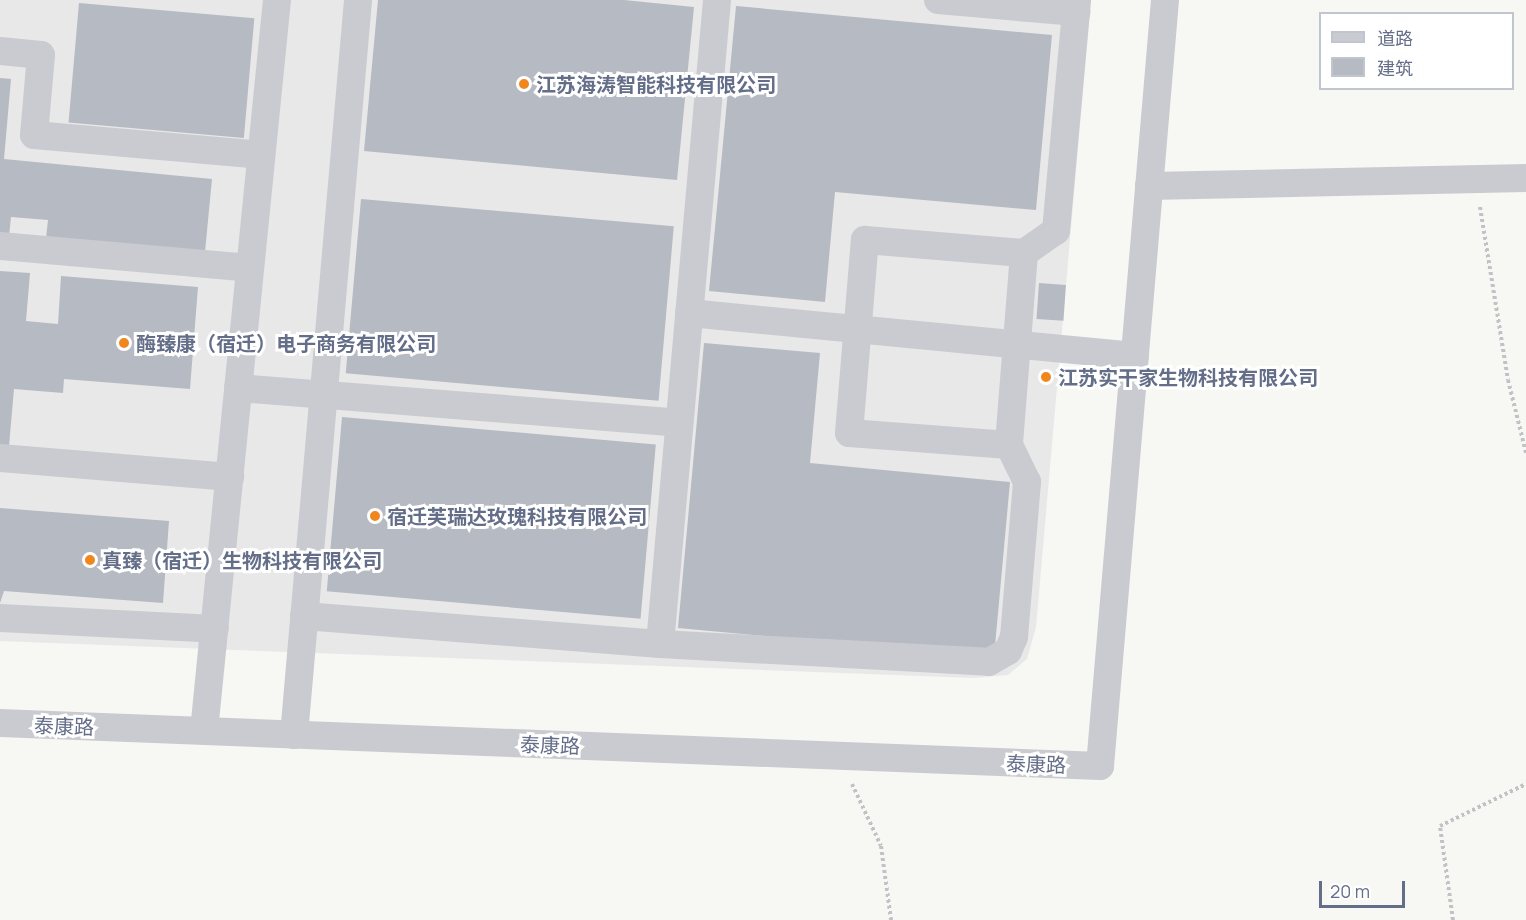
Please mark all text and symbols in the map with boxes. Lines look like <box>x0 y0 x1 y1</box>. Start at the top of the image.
legend <box>1319 12 1514 90</box>
text: 道路 <box>1377 26 1413 50</box>
text: 建筑 <box>1377 56 1413 80</box>
place label: 江苏海涛智能科技有限公司 <box>536 72 776 96</box>
marker: 江苏海涛智能科技有限公司 <box>517 77 531 91</box>
place label: 酶臻康（宿迁）电子商务有限公司 <box>136 331 436 355</box>
marker: 酶臻康（宿迁）电子商务有限公司 <box>117 336 131 350</box>
place label: 江苏实干家生物科技有限公司 <box>1058 365 1318 389</box>
marker: 江苏实干家生物科技有限公司 <box>1039 370 1053 384</box>
place label: 宿迁芙瑞达玫瑰科技有限公司 <box>387 504 647 528</box>
marker: 宿迁芙瑞达玫瑰科技有限公司 <box>368 509 382 523</box>
place label: 真臻（宿迁）生物科技有限公司 <box>102 548 382 572</box>
marker: 真臻（宿迁）生物科技有限公司 <box>83 553 97 567</box>
street label: 泰康路 <box>34 713 94 739</box>
street label: 泰康路 <box>520 732 580 758</box>
street label: 泰康路 <box>1006 751 1066 777</box>
scale bar <box>1322 869 1408 907</box>
text: 20 m <box>1330 879 1370 903</box>

